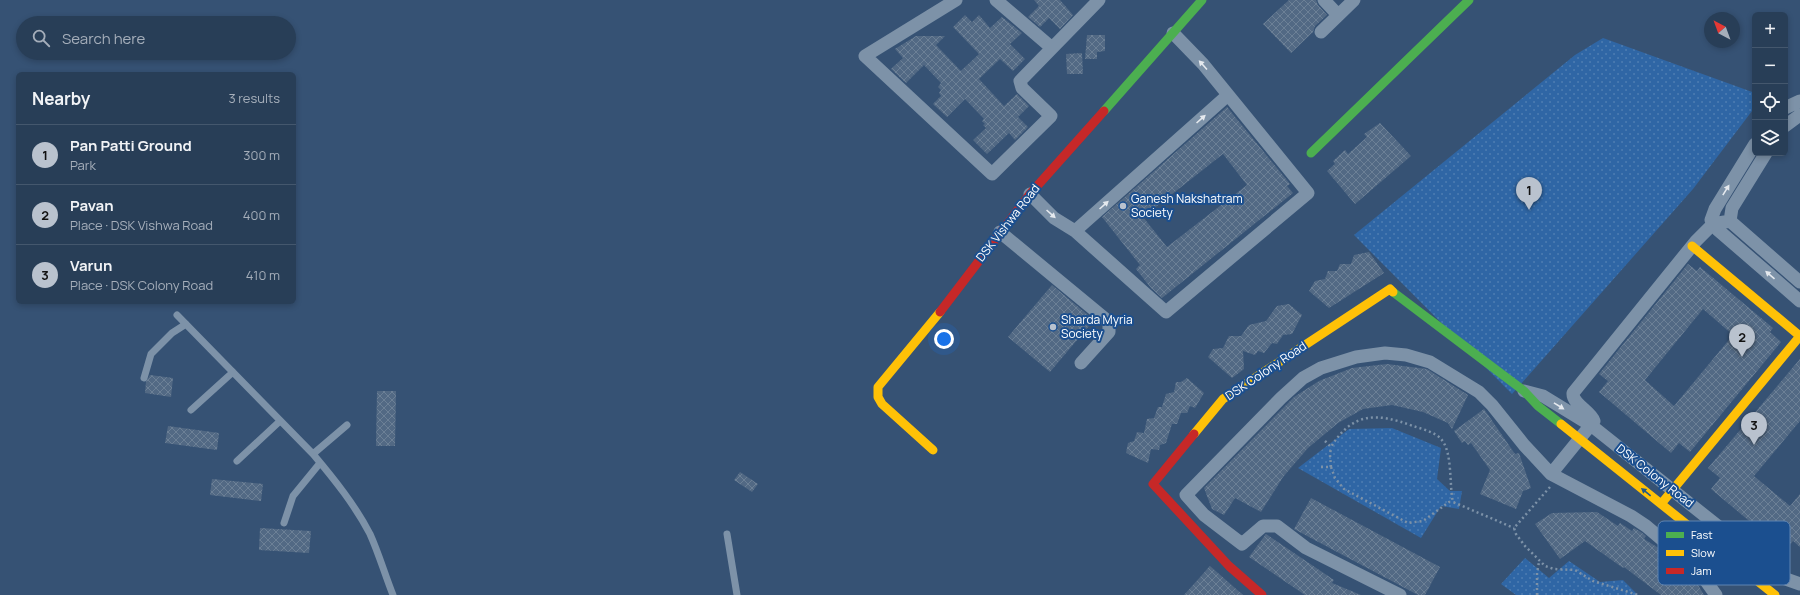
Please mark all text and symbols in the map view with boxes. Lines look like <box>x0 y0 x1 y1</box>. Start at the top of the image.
north arrow <box>1704 12 1740 48</box>
map controls <box>1752 12 1788 156</box>
button: + <box>1752 12 1788 48</box>
search box <box>16 16 296 60</box>
icon: search <box>30 27 52 49</box>
text: Search here <box>62 28 145 49</box>
button: − <box>1752 48 1788 84</box>
one-way arrow <box>1199 60 1208 70</box>
button: locate <box>1752 84 1788 120</box>
text: Nearby <box>32 87 90 110</box>
text: 3 results <box>228 89 280 107</box>
one-way arrow <box>1196 114 1206 124</box>
button: layers <box>1752 120 1788 156</box>
text: Pan Patti Ground <box>70 135 192 156</box>
text: 1 <box>42 146 48 164</box>
text: 300 m <box>243 146 280 164</box>
text: Park <box>70 156 96 174</box>
pin: 1 <box>1516 177 1542 210</box>
street label: DSK Vishwa Road <box>972 180 1043 265</box>
one-way arrow <box>1723 184 1730 196</box>
place label: Ganesh Nakshatram Society <box>1131 190 1243 221</box>
text: Pavan <box>70 195 114 216</box>
one-way arrow <box>1099 201 1109 210</box>
marker: Ganesh Nakshatram Society <box>1118 201 1128 211</box>
text: 2 <box>41 206 49 224</box>
text: 400 m <box>243 206 280 224</box>
one-way arrow <box>1046 210 1056 219</box>
text: Place · DSK Vishwa Road <box>70 216 213 234</box>
text: Varun <box>70 255 112 276</box>
text: 3 <box>41 266 49 284</box>
text: 410 m <box>246 266 280 284</box>
one-way arrow <box>1765 271 1776 280</box>
text: Place · DSK Colony Road <box>70 276 213 294</box>
place label: Sharda Myria Society <box>1061 311 1133 342</box>
marker: Sharda Myria Society <box>1048 322 1058 332</box>
pin: 2 <box>1729 324 1755 357</box>
your location <box>934 329 954 349</box>
street label: DSK Colony Road <box>1222 337 1310 404</box>
one-way arrow <box>1554 402 1564 410</box>
pin: 3 <box>1741 412 1767 445</box>
street label: DSK Colony Road <box>1613 440 1698 511</box>
one-way arrow <box>1641 487 1652 496</box>
legend <box>1658 521 1790 585</box>
text: Fast <box>1691 527 1713 542</box>
text: Slow <box>1691 545 1716 560</box>
text: Jam <box>1691 563 1712 578</box>

